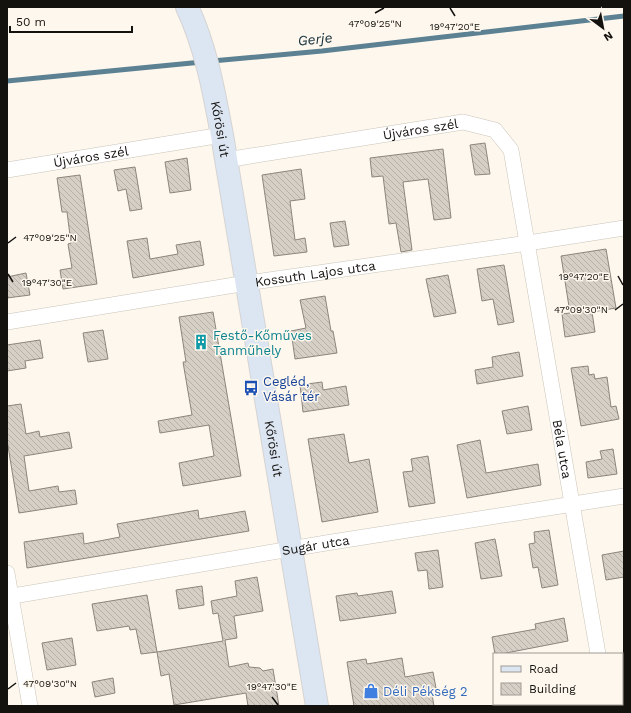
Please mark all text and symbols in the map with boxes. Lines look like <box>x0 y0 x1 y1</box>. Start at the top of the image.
scale bar <box>10 8 132 34</box>
north arrow <box>583 8 623 48</box>
text: 50 m <box>16 15 46 29</box>
text: 47°09'25"N <box>348 18 402 29</box>
text: 19°47'20"E <box>430 21 480 32</box>
text: N <box>601 28 615 44</box>
water label: Gerje <box>297 29 333 49</box>
street label: Kőrösi út <box>208 100 233 159</box>
street label: Újváros szél <box>382 115 459 142</box>
street label: Újváros szél <box>52 143 130 170</box>
text: 47°09'25"N <box>23 232 77 243</box>
street label: Kossuth Lajos utca <box>254 257 377 289</box>
text: 19°47'20"E <box>559 271 609 282</box>
text: 19°47'30"E <box>22 277 72 288</box>
text: 47°09'30"N <box>554 304 608 315</box>
place label: Festő-Kőműves Tanműhely <box>213 328 312 358</box>
building icon: Festő-Kőműves Tanműhely <box>192 333 210 351</box>
place label: Cegléd, Vásár tér <box>263 374 320 404</box>
bus stop icon: Cegléd, Vásár tér <box>242 379 260 397</box>
street label: Béla utca <box>550 418 575 480</box>
street label: Kőrösi út <box>262 419 286 478</box>
street label: Sugár utca <box>281 532 351 558</box>
legend <box>493 653 623 705</box>
text: Road <box>529 662 558 676</box>
text: 47°09'30"N <box>23 678 77 689</box>
text: 19°47'30"E <box>247 681 297 692</box>
shop icon: Déli Pékség 2 <box>362 682 380 700</box>
text: Building <box>529 682 576 696</box>
place label: Déli Pékség 2 <box>383 684 468 699</box>

